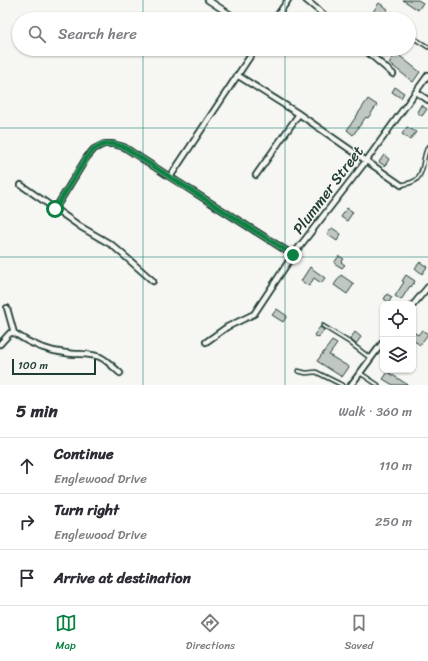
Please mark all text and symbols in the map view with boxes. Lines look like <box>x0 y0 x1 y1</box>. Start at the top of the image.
search box <box>12 12 416 56</box>
text: Search here <box>58 21 137 47</box>
icon: search <box>26 23 48 45</box>
street label: Plummer Street <box>286 140 370 240</box>
route start <box>46 200 64 218</box>
route end <box>284 246 302 264</box>
map controls <box>380 301 416 373</box>
button: locate <box>380 301 416 337</box>
button: layers <box>380 337 416 373</box>
text: 100 m <box>18 356 48 375</box>
scale bar <box>12 357 96 376</box>
text: 5 min <box>16 396 58 426</box>
text: Walk · 360 m <box>338 400 412 423</box>
text: Continue <box>54 441 114 467</box>
text: 110 m <box>379 454 412 477</box>
icon: ahead <box>16 455 38 477</box>
text: Englewood Drive <box>54 467 147 490</box>
text: Turn right <box>54 497 119 523</box>
text: 250 m <box>375 510 412 533</box>
icon: right <box>16 511 38 533</box>
text: Englewood Drive <box>54 523 147 546</box>
text: Arrive at destination <box>54 565 191 591</box>
icon: arrive <box>16 567 38 589</box>
tab: Map <box>55 612 77 655</box>
tab: Directions <box>186 612 235 655</box>
tab: Saved <box>344 612 373 655</box>

